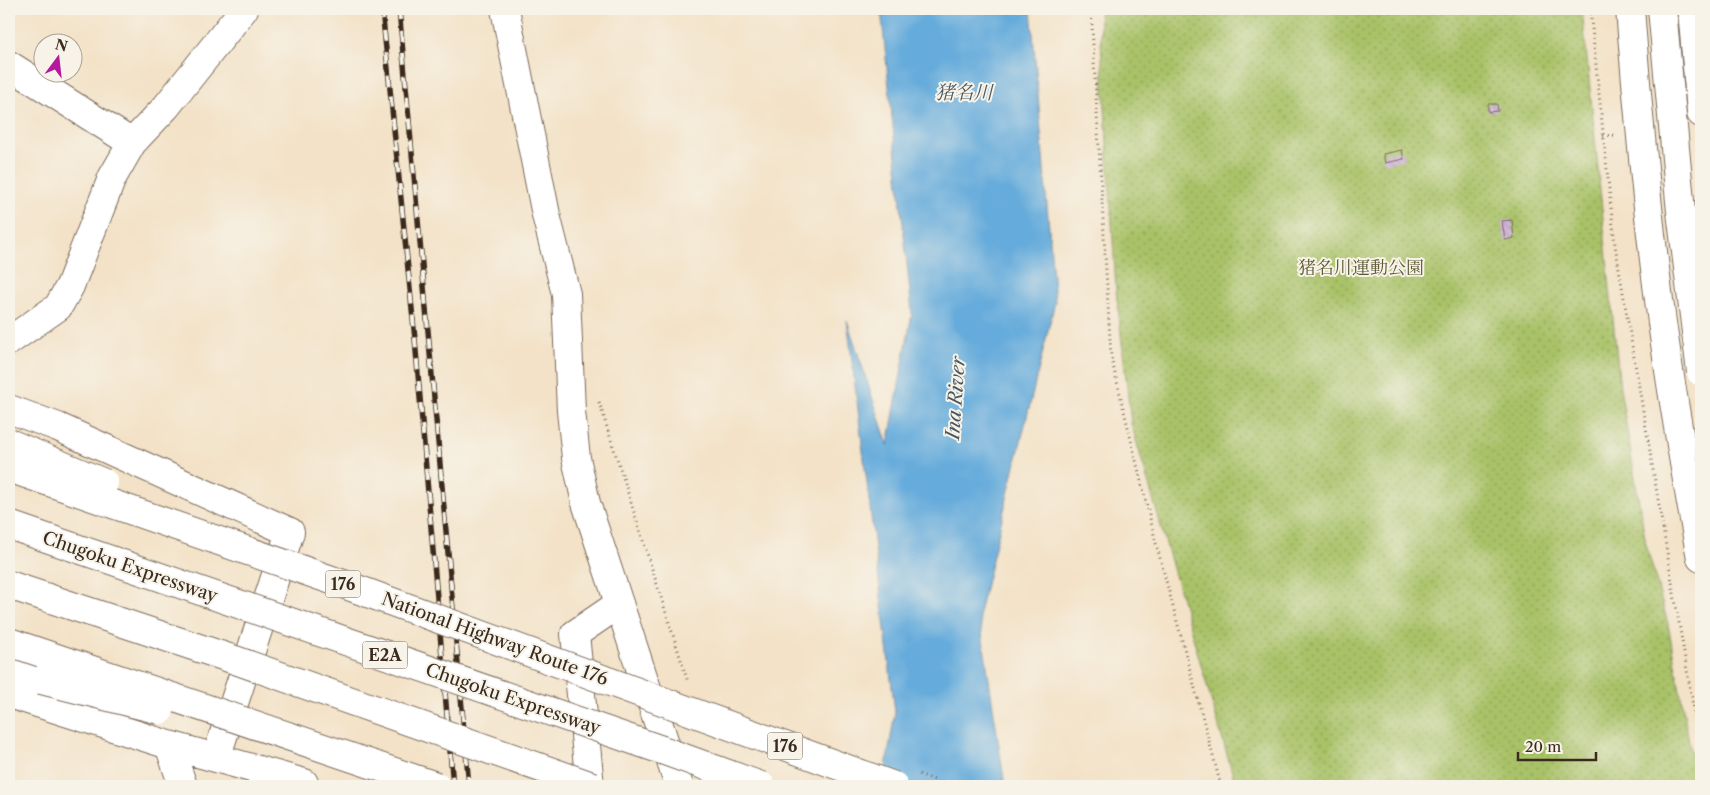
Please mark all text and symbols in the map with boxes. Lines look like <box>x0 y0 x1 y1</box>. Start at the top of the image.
north arrow <box>32 32 82 82</box>
text: N <box>53 35 70 56</box>
water label: 猪名川 <box>935 81 994 104</box>
park label: 猪名川運動公園 <box>1298 257 1424 279</box>
water label: Ina River <box>941 355 970 442</box>
street label: Chugoku Expressway <box>40 527 221 608</box>
road number: 176 <box>326 570 360 598</box>
street label: National Highway Route 176 <box>379 588 611 690</box>
road number: E2A <box>362 642 408 668</box>
street label: Chugoku Expressway <box>423 659 604 740</box>
scale bar <box>1518 730 1595 762</box>
road number: 176 <box>768 732 802 759</box>
text: 20 m <box>1525 737 1561 756</box>

